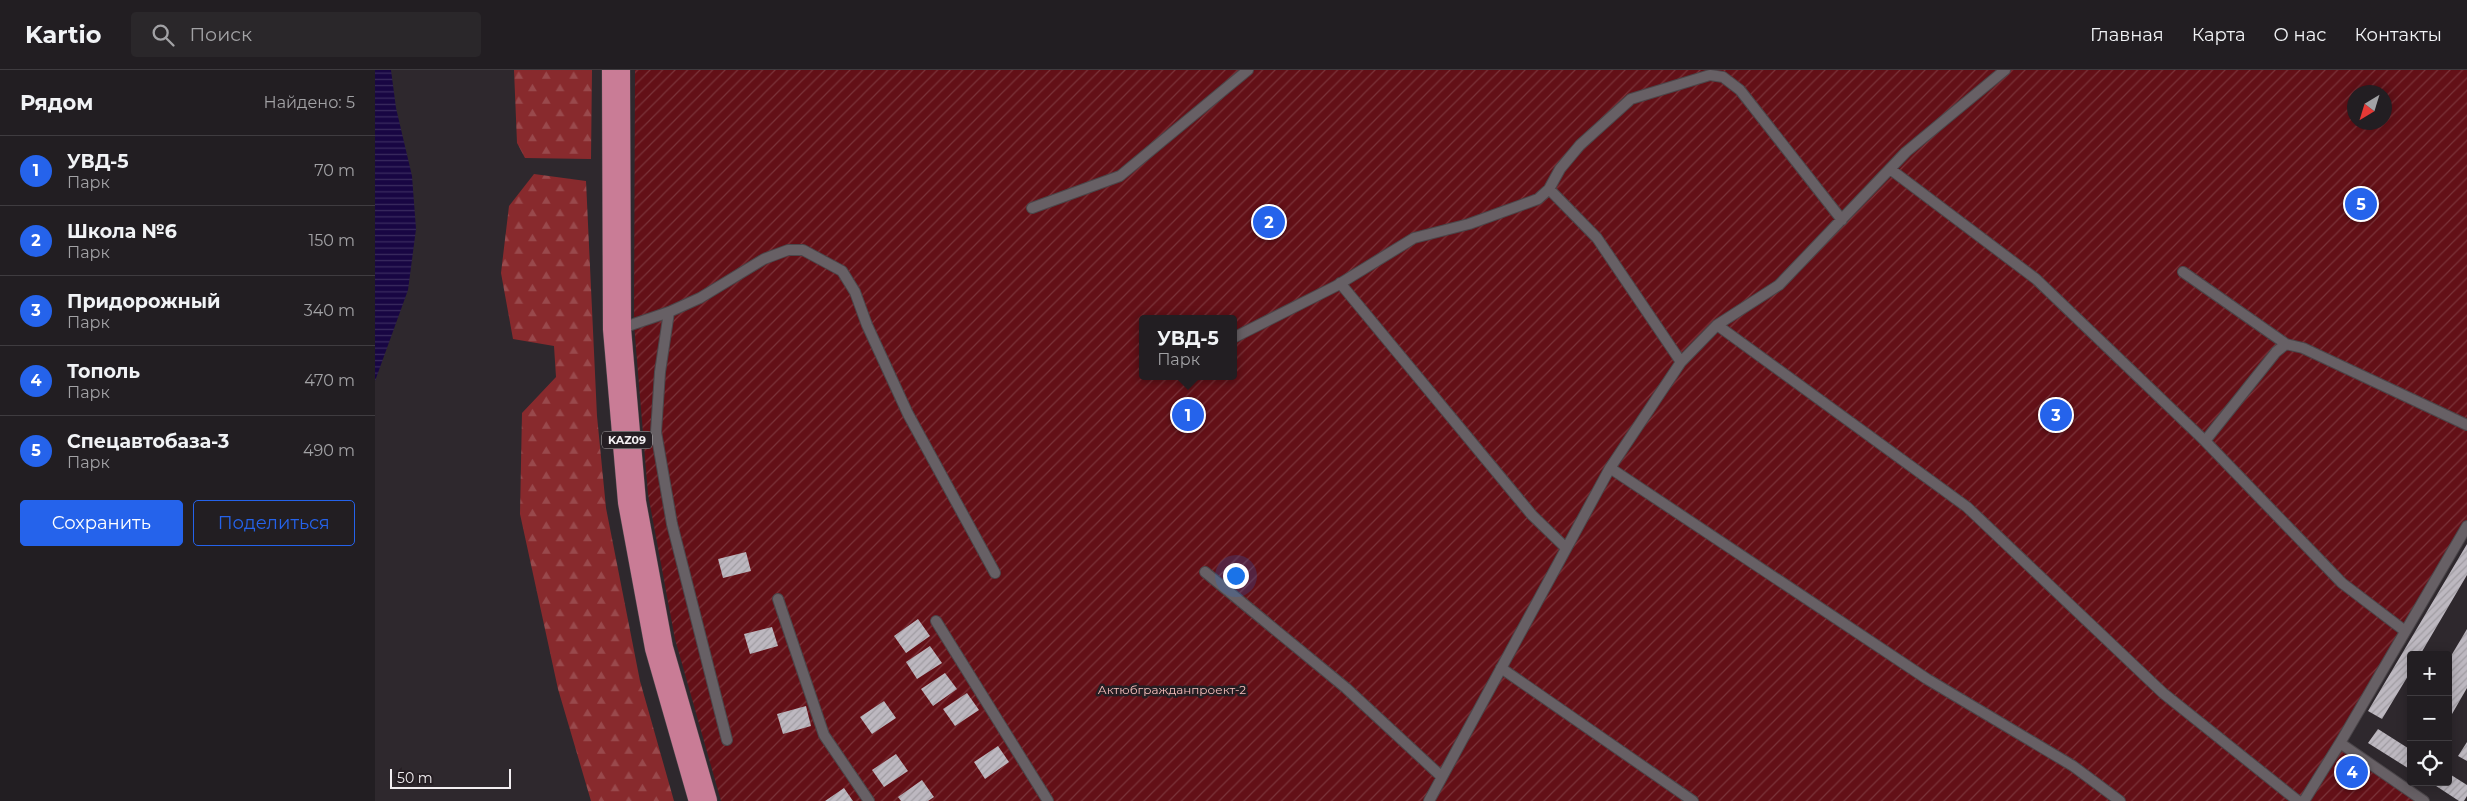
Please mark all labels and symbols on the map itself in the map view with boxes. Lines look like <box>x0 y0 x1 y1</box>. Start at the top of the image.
north arrow <box>2347 85 2392 130</box>
pin: 5 <box>2345 185 2377 223</box>
pin: 2 <box>1253 203 1285 241</box>
pin: 1 <box>1172 396 1204 434</box>
pin: 3 <box>2040 396 2072 434</box>
road number: KAZ09 <box>602 432 652 448</box>
your location <box>1223 563 1249 589</box>
park label: Актюбгражданпроект-2 <box>1098 682 1246 697</box>
pin: 4 <box>2336 753 2368 791</box>
scale bar <box>390 766 511 789</box>

